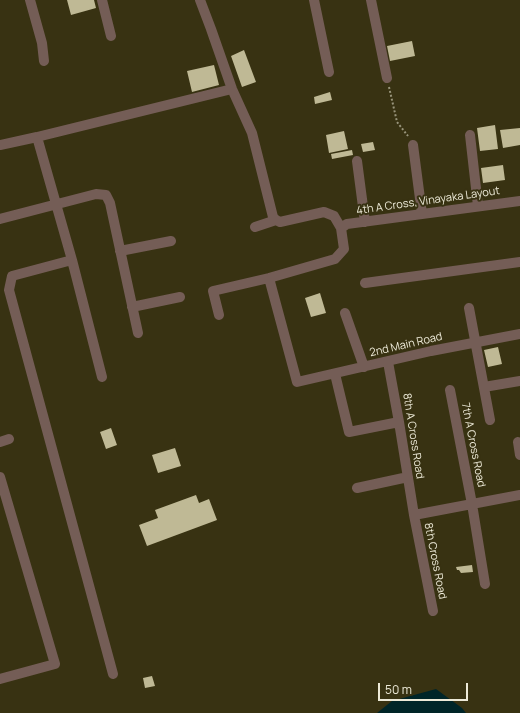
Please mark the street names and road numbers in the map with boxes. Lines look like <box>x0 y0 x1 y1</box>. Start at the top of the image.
street label: 4th A Cross, Vinayaka Layout <box>355 184 501 218</box>
street label: 2nd Main Road <box>368 330 444 360</box>
street label: 8th A Cross Road <box>400 392 426 480</box>
street label: 7th A Cross Road <box>458 402 488 488</box>
street label: 8th Cross Road <box>421 522 449 600</box>

